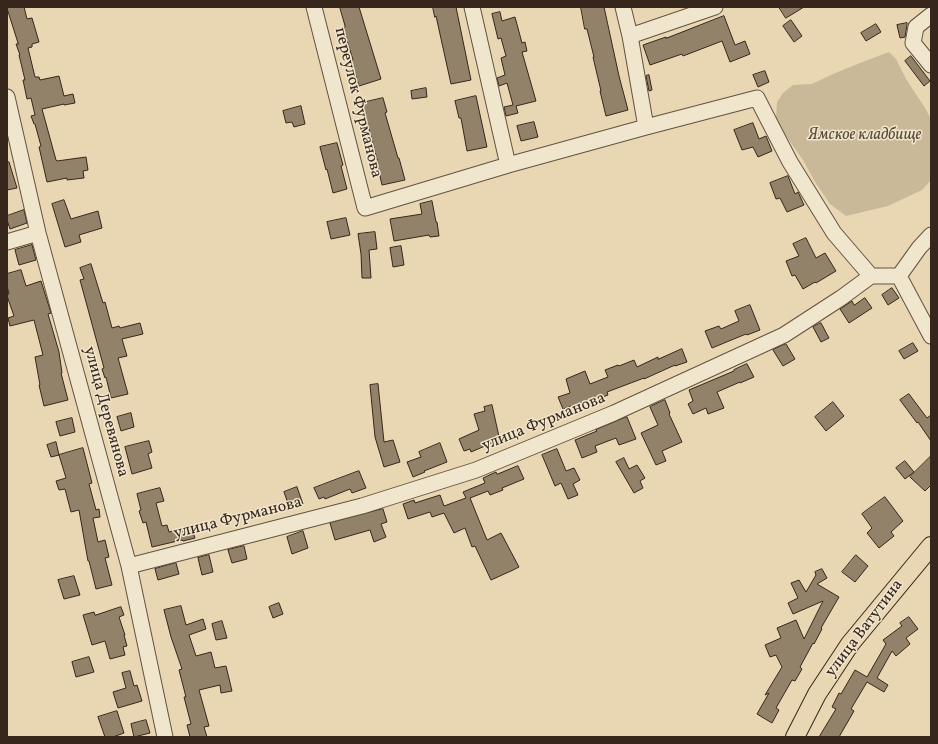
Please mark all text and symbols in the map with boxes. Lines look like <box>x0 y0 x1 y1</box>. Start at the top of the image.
street label: переулок Фурманова <box>329 26 385 180</box>
park label: Ямское кладбище <box>809 126 921 146</box>
street label: улица Деревянова <box>78 345 132 479</box>
street label: улица Фурманова <box>479 389 609 457</box>
street label: улица Фурманова <box>172 494 304 544</box>
street label: улица Ватутина <box>822 576 908 682</box>

